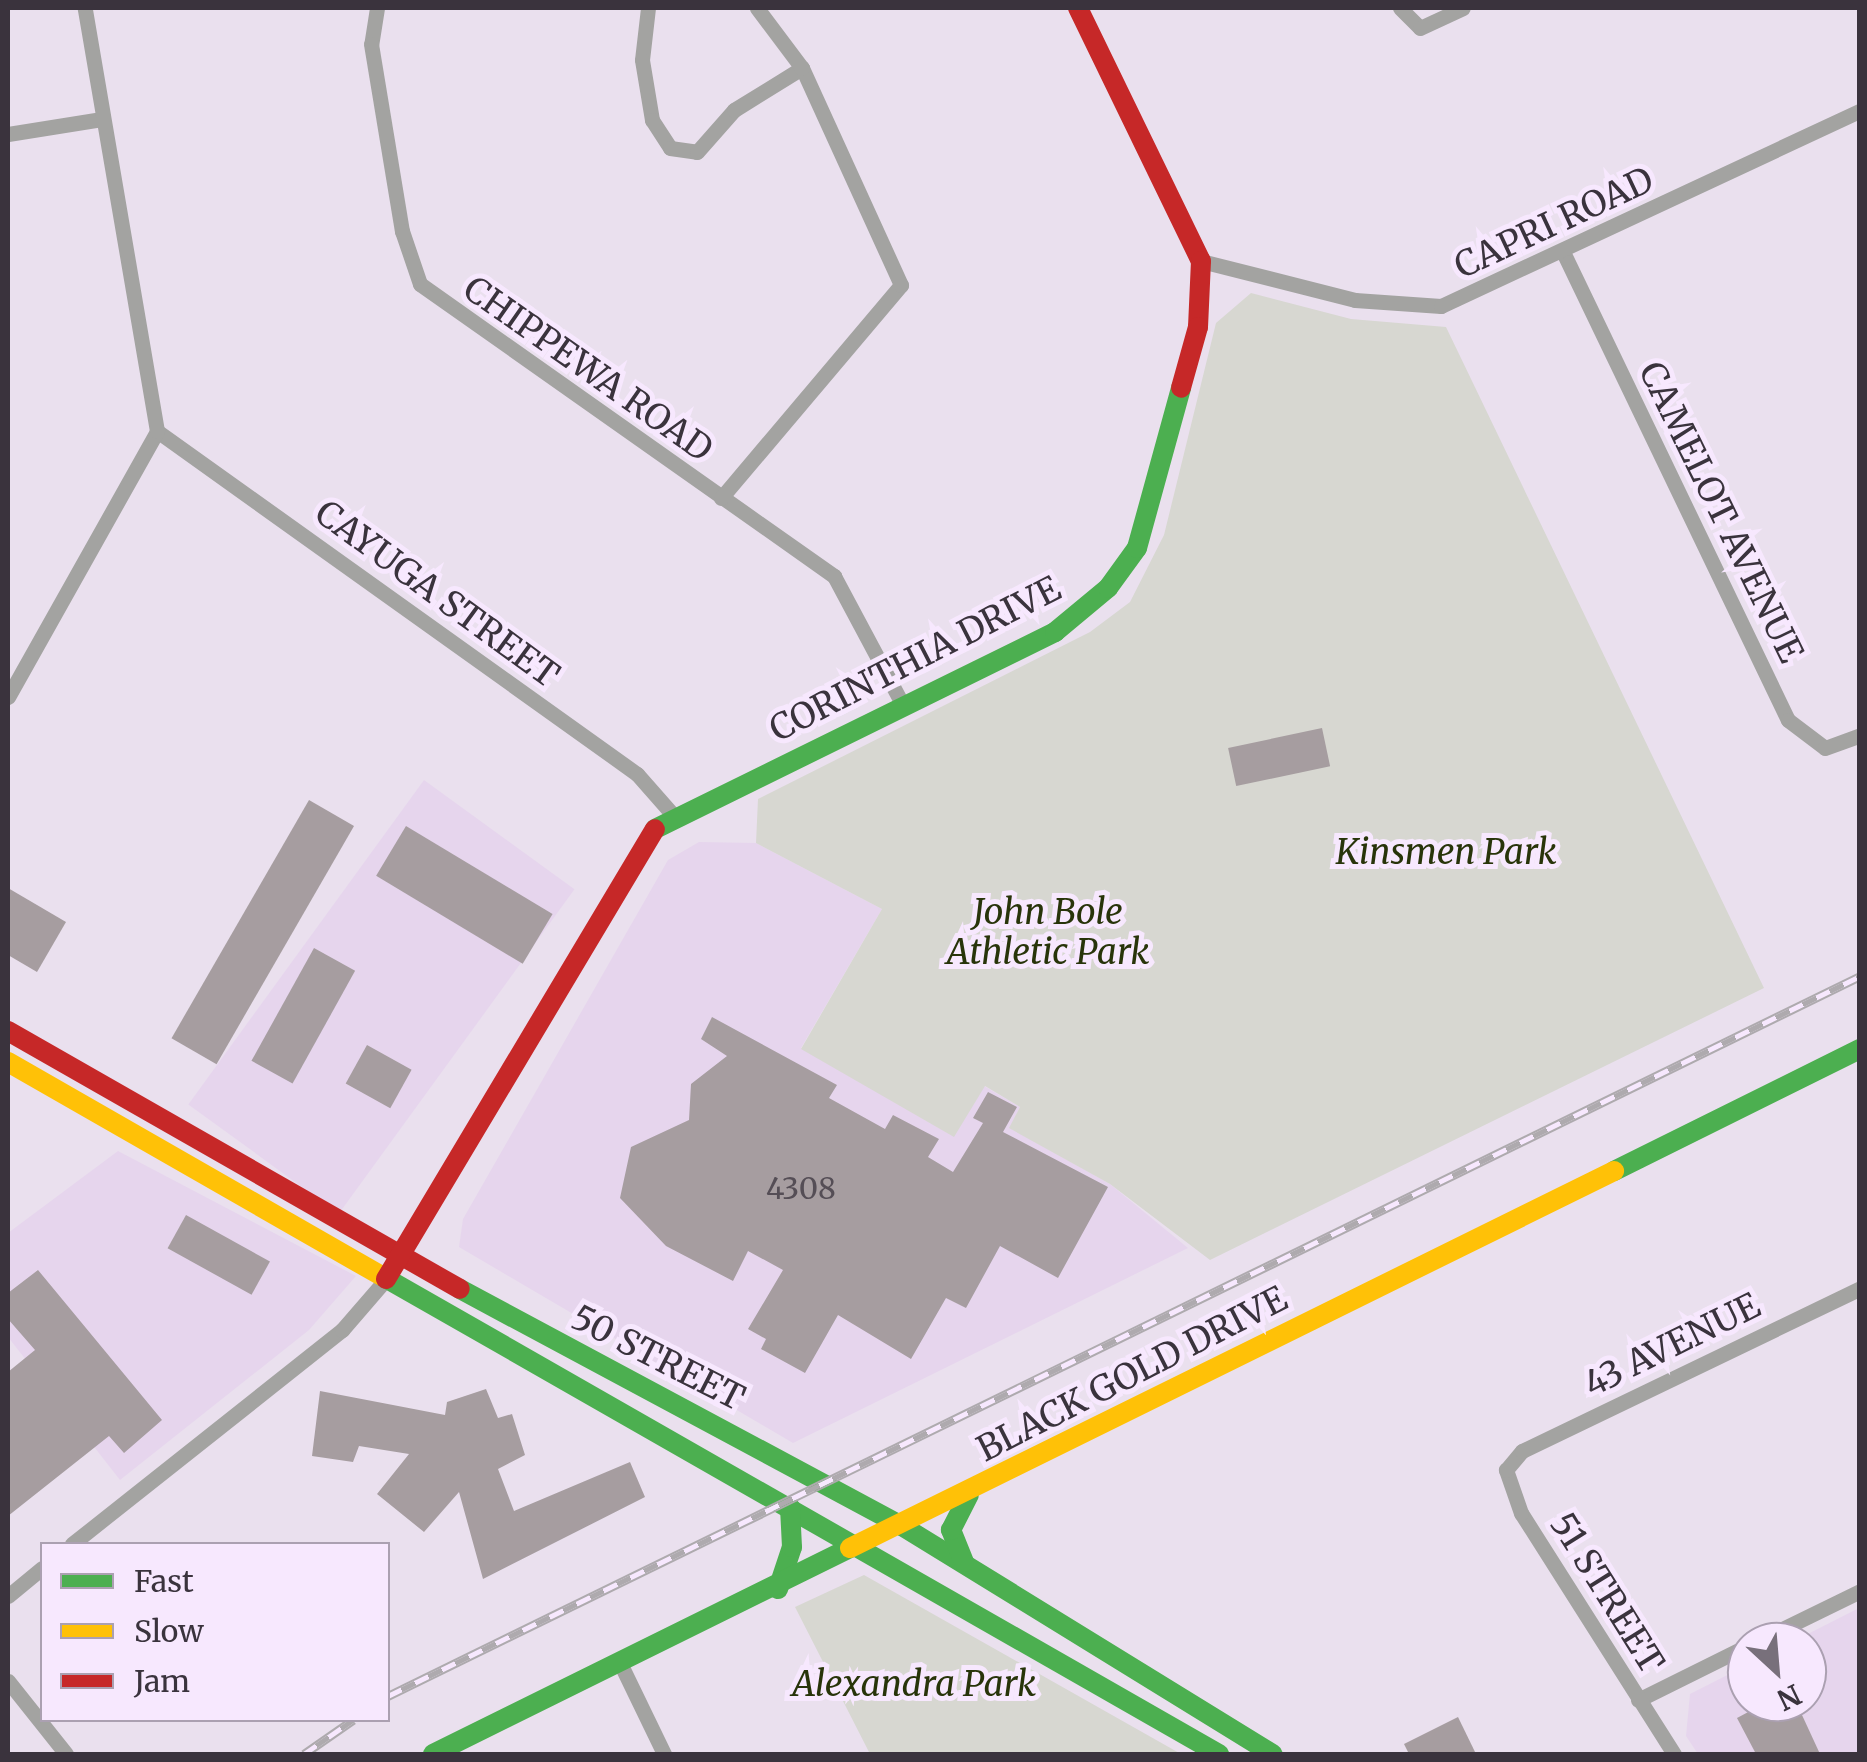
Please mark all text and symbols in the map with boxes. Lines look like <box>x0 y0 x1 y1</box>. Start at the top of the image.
street label: CAPRI ROAD <box>1448 159 1660 287</box>
street label: CHIPPEWA ROAD <box>455 267 721 471</box>
street label: CAMELOT AVENUE <box>1630 355 1812 669</box>
street label: CAYUGA STREET <box>307 492 567 696</box>
street label: CORINTHIA DRIVE <box>763 568 1067 750</box>
park label: Kinsmen Park <box>1335 831 1557 873</box>
park label: John Bole Athletic Park <box>947 891 1149 973</box>
house number: 4308 <box>766 1170 836 1206</box>
street label: BLACK GOLD DRIVE <box>970 1278 1294 1470</box>
street label: 43 AVENUE <box>1577 1284 1767 1406</box>
street label: 50 STREET <box>565 1297 751 1419</box>
street label: 51 STREET <box>1541 1505 1673 1681</box>
legend <box>40 1542 390 1722</box>
text: Fast <box>134 1562 194 1600</box>
text: Slow <box>134 1612 204 1650</box>
north arrow <box>1727 1622 1827 1722</box>
text: Jam <box>134 1662 190 1700</box>
park label: Alexandra Park <box>792 1663 1036 1705</box>
text: N <box>1771 1676 1807 1718</box>

